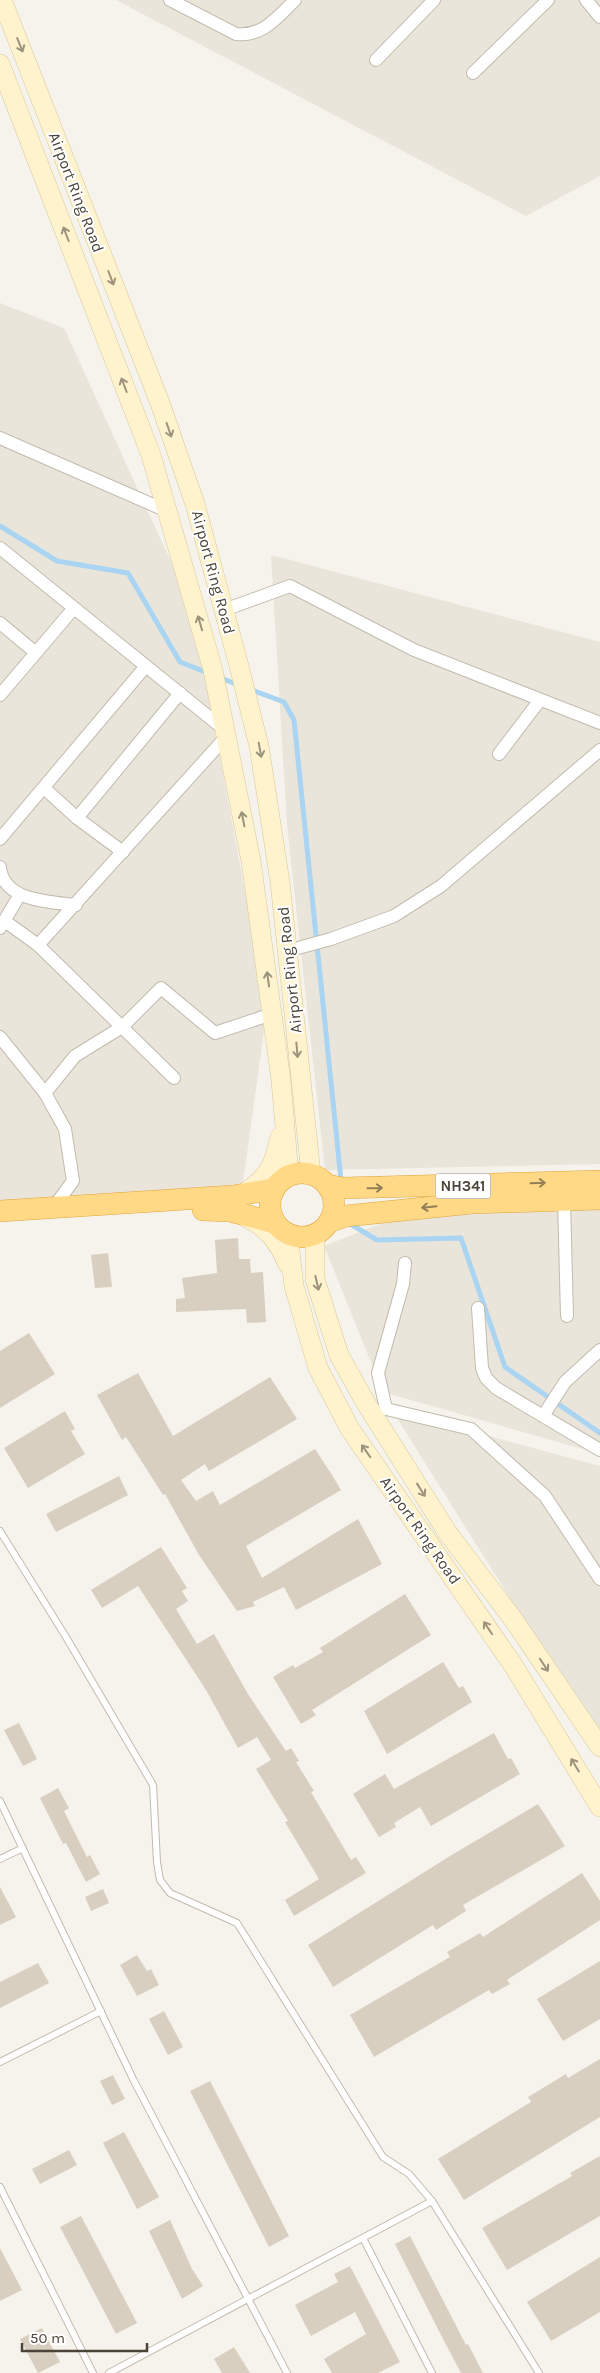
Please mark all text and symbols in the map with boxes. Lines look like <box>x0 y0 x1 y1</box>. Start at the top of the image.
one-way arrow <box>15 37 25 52</box>
street label: Airport Ring Road <box>45 129 108 255</box>
one-way arrow <box>60 227 70 242</box>
one-way arrow <box>107 270 116 285</box>
one-way arrow <box>119 378 129 393</box>
one-way arrow <box>165 421 174 437</box>
street label: Airport Ring Road <box>188 508 239 636</box>
one-way arrow <box>194 616 204 632</box>
one-way arrow <box>255 742 265 758</box>
one-way arrow <box>238 811 247 827</box>
street label: Airport Ring Road <box>273 906 306 1034</box>
one-way arrow <box>262 972 272 988</box>
one-way arrow <box>292 1042 302 1058</box>
road number: NH341 <box>436 1174 490 1198</box>
one-way arrow <box>529 1179 545 1188</box>
one-way arrow <box>367 1183 383 1193</box>
one-way arrow <box>421 1203 437 1212</box>
one-way arrow <box>313 1275 322 1291</box>
one-way arrow <box>360 1445 371 1458</box>
street label: Airport Ring Road <box>376 1473 465 1588</box>
one-way arrow <box>416 1482 426 1496</box>
one-way arrow <box>483 1621 493 1635</box>
one-way arrow <box>540 1658 550 1672</box>
one-way arrow <box>569 1759 579 1773</box>
scale bar <box>22 2320 148 2352</box>
text: 50 m <box>30 2329 65 2347</box>

